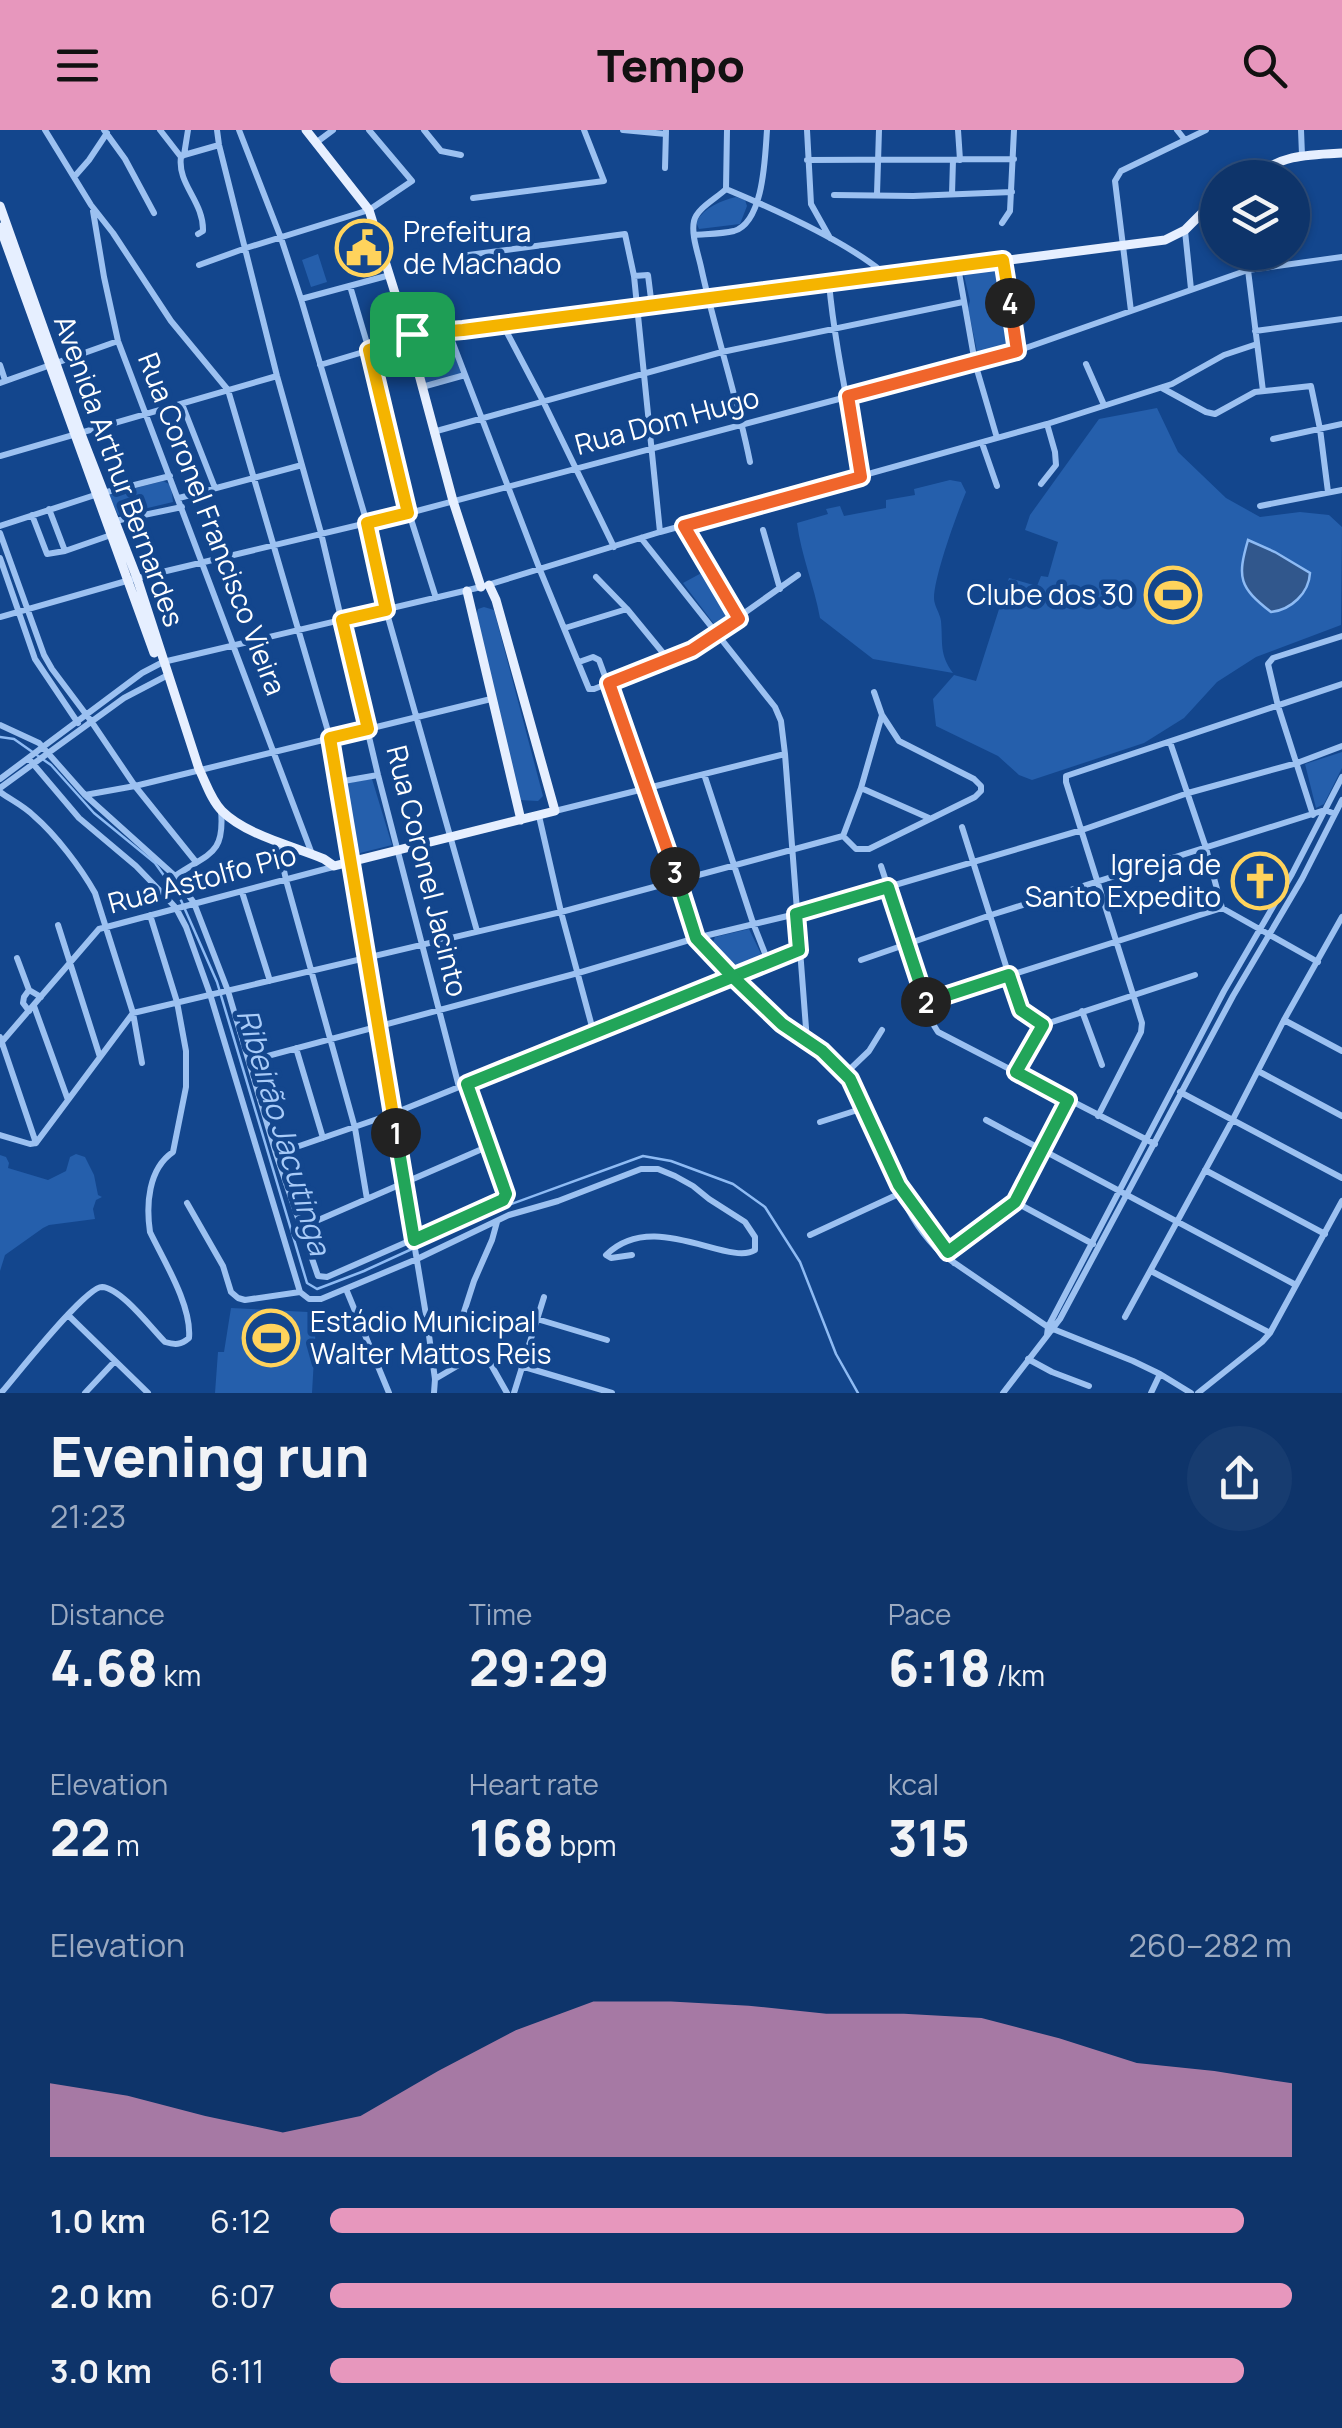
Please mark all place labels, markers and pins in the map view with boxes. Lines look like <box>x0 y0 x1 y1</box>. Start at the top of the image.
place label: Prefeitura de Machado <box>403 212 561 282</box>
public building icon: Prefeitura de Machado <box>334 218 394 278</box>
pin: 4 <box>985 278 1035 328</box>
pin <box>370 292 455 377</box>
sports icon: Clube dos 30 <box>1143 565 1203 625</box>
place label: Clube dos 30 <box>966 575 1134 613</box>
place label: Igreja de Santo Expedito <box>1025 845 1221 915</box>
pin: 3 <box>650 847 700 897</box>
church icon: Igreja de Santo Expedito <box>1230 851 1290 911</box>
pin: 2 <box>901 977 951 1027</box>
pin: 1 <box>371 1108 421 1158</box>
place label: Estádio Municipal Walter Mattos Reis <box>310 1302 552 1372</box>
sports icon: Estádio Municipal Walter Mattos Reis <box>241 1308 301 1368</box>

